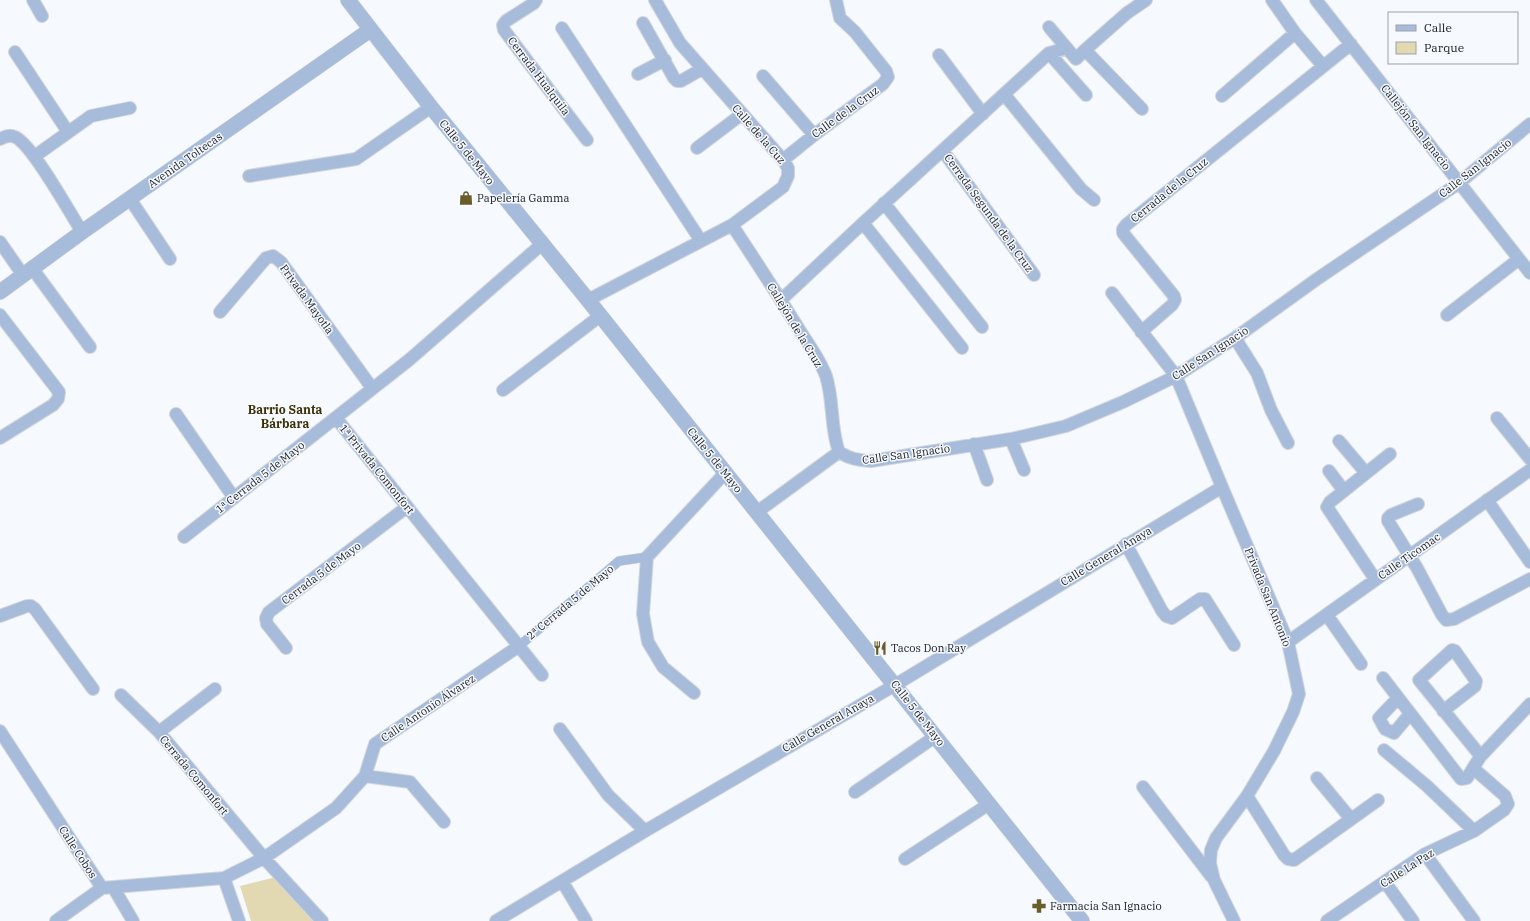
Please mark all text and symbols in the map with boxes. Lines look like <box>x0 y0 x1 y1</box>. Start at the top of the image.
legend <box>1388 12 1518 64</box>
text: Calle <box>1424 20 1452 35</box>
street label: Cerrada Hualquila <box>505 34 573 118</box>
text: Parque <box>1424 40 1464 55</box>
street label: Callejón San Ignacio <box>1378 81 1454 173</box>
street label: Calle de la Cruz <box>809 83 882 141</box>
street label: Calle de la Cuz <box>729 101 789 167</box>
street label: Calle 5 de Mayo <box>436 117 498 187</box>
street label: Avenida Toltecas <box>145 129 225 191</box>
street label: Calle San Ignacio <box>1436 135 1514 201</box>
street label: Cerrada Segunda de la Cruz <box>941 151 1037 275</box>
street label: Cerrada de la Cruz <box>1128 154 1211 225</box>
shop icon: Papelería Gamma <box>458 190 474 206</box>
place label: Papelería Gamma <box>477 191 570 205</box>
street label: Privada Mayotla <box>277 261 337 337</box>
street label: Callejón de la Cruz <box>764 280 826 370</box>
street label: Calle San Ignacio <box>1169 323 1251 383</box>
district label: Barrio Santa Bárbara <box>248 402 322 431</box>
street label: 1ª Privada Comonfort <box>337 421 418 517</box>
street label: Calle 5 de Mayo <box>684 425 746 495</box>
street label: 1ª Cerrada 5 de Mayo <box>213 438 307 516</box>
street label: Calle San Ignacio <box>861 441 951 467</box>
street label: Calle General Anaya <box>1058 523 1154 589</box>
street label: Calle Ticomac <box>1375 529 1443 583</box>
street label: Cerrada 5 de Mayo <box>279 539 363 607</box>
street label: Privada San Antonio <box>1242 545 1294 649</box>
street label: 2ª Cerrada 5 de Mayo <box>524 562 616 642</box>
restaurant icon: Tacos Don Ray <box>872 640 888 656</box>
place label: Tacos Don Ray <box>891 641 966 655</box>
street label: Calle Antonio Álvarez <box>378 671 478 745</box>
street label: Calle 5 de Mayo <box>888 677 948 749</box>
street label: Calle General Anaya <box>780 691 876 755</box>
street label: Cerrada Comonfort <box>157 732 231 818</box>
street label: Calle Cobos <box>56 823 100 881</box>
street label: Calle La Paz <box>1377 845 1437 891</box>
pharmacy icon: Farmacia San Ignacio <box>1031 898 1047 914</box>
place label: Farmacia San Ignacio <box>1050 899 1162 913</box>

